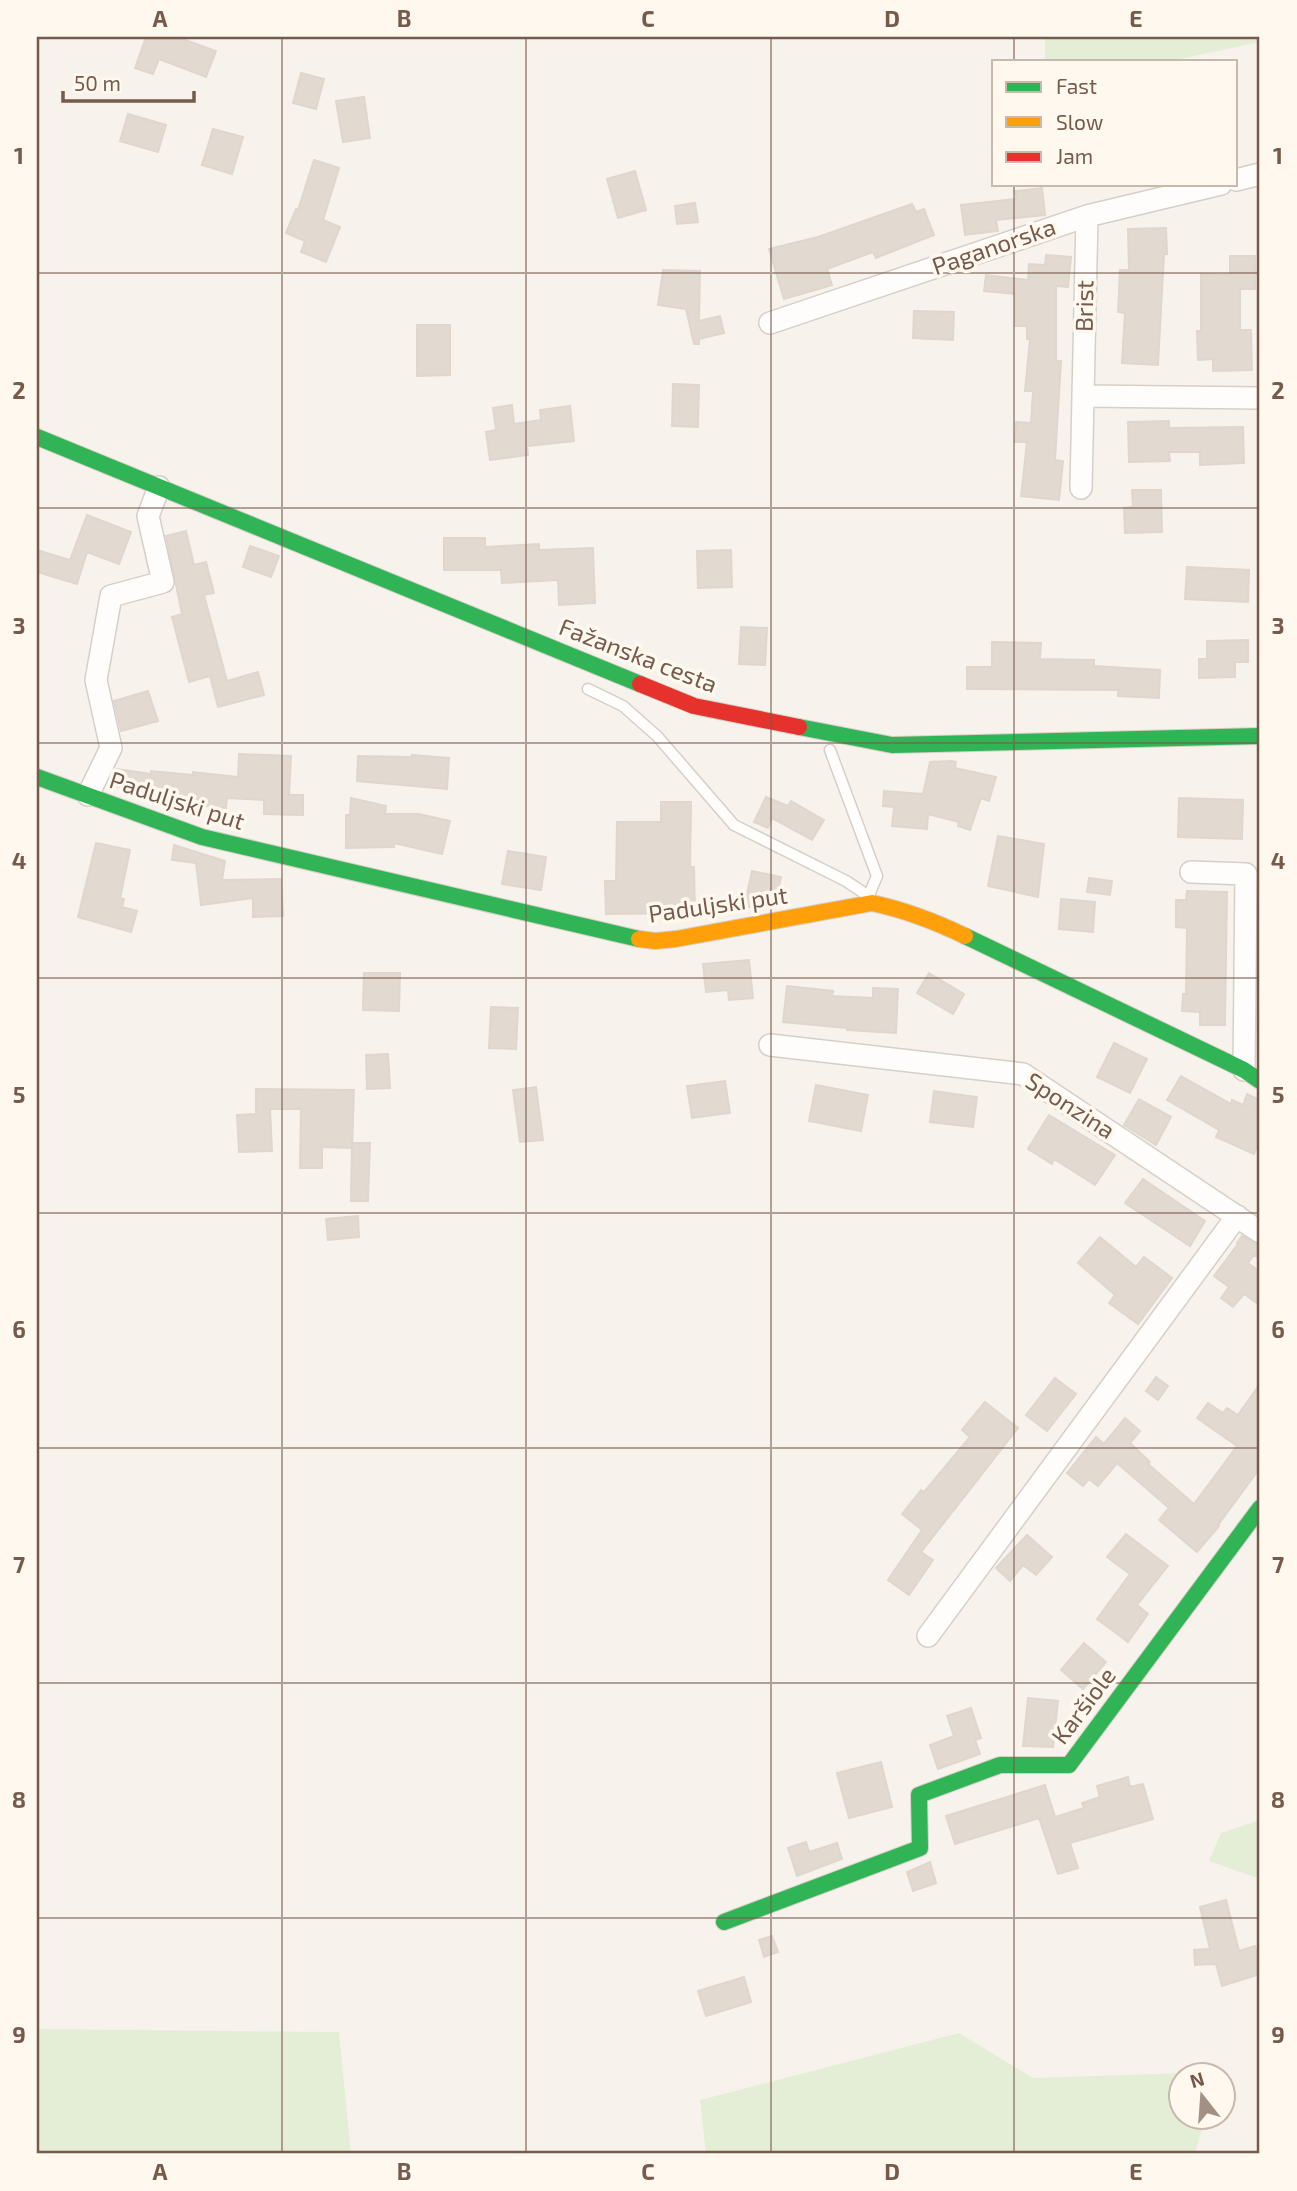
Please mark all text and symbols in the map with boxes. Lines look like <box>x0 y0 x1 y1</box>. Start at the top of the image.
text: A <box>152 4 168 32</box>
text: B <box>397 4 411 32</box>
text: C <box>641 4 655 32</box>
text: D <box>884 4 900 32</box>
text: E <box>1129 4 1143 32</box>
scale bar <box>63 60 194 104</box>
legend <box>992 60 1238 186</box>
text: 50 m <box>74 70 121 95</box>
text: Fast <box>1056 73 1097 98</box>
text: Slow <box>1056 109 1103 134</box>
text: 1 <box>14 141 24 169</box>
text: 1 <box>1273 141 1283 169</box>
text: Jam <box>1056 143 1093 168</box>
street label: Paganorska <box>928 211 1059 280</box>
street label: Brist <box>1069 280 1098 332</box>
text: 2 <box>12 376 26 404</box>
text: 2 <box>1271 376 1285 404</box>
text: 3 <box>12 611 26 639</box>
street label: Fažanska cesta <box>555 611 722 698</box>
text: 3 <box>1271 611 1285 639</box>
street label: Paduljski put <box>106 764 249 835</box>
text: 4 <box>12 846 26 874</box>
text: 4 <box>1271 846 1285 874</box>
street label: Paduljski put <box>646 879 789 928</box>
street label: Sponzina <box>1021 1065 1121 1144</box>
text: 5 <box>13 1080 25 1108</box>
text: 5 <box>1272 1080 1284 1108</box>
text: 6 <box>12 1315 26 1343</box>
text: 6 <box>1271 1315 1285 1343</box>
text: 7 <box>13 1550 25 1578</box>
text: 7 <box>1272 1550 1284 1578</box>
street label: Karšiole <box>1045 1661 1121 1749</box>
text: 8 <box>12 1785 26 1813</box>
text: 8 <box>1271 1785 1285 1813</box>
text: 9 <box>12 2020 26 2048</box>
text: 9 <box>1271 2020 1285 2048</box>
north arrow <box>1168 2062 1238 2132</box>
text: N <box>1187 2066 1207 2092</box>
text: A <box>152 2157 168 2185</box>
text: B <box>397 2157 411 2185</box>
text: C <box>641 2157 655 2185</box>
text: D <box>884 2157 900 2185</box>
text: E <box>1129 2157 1143 2185</box>

